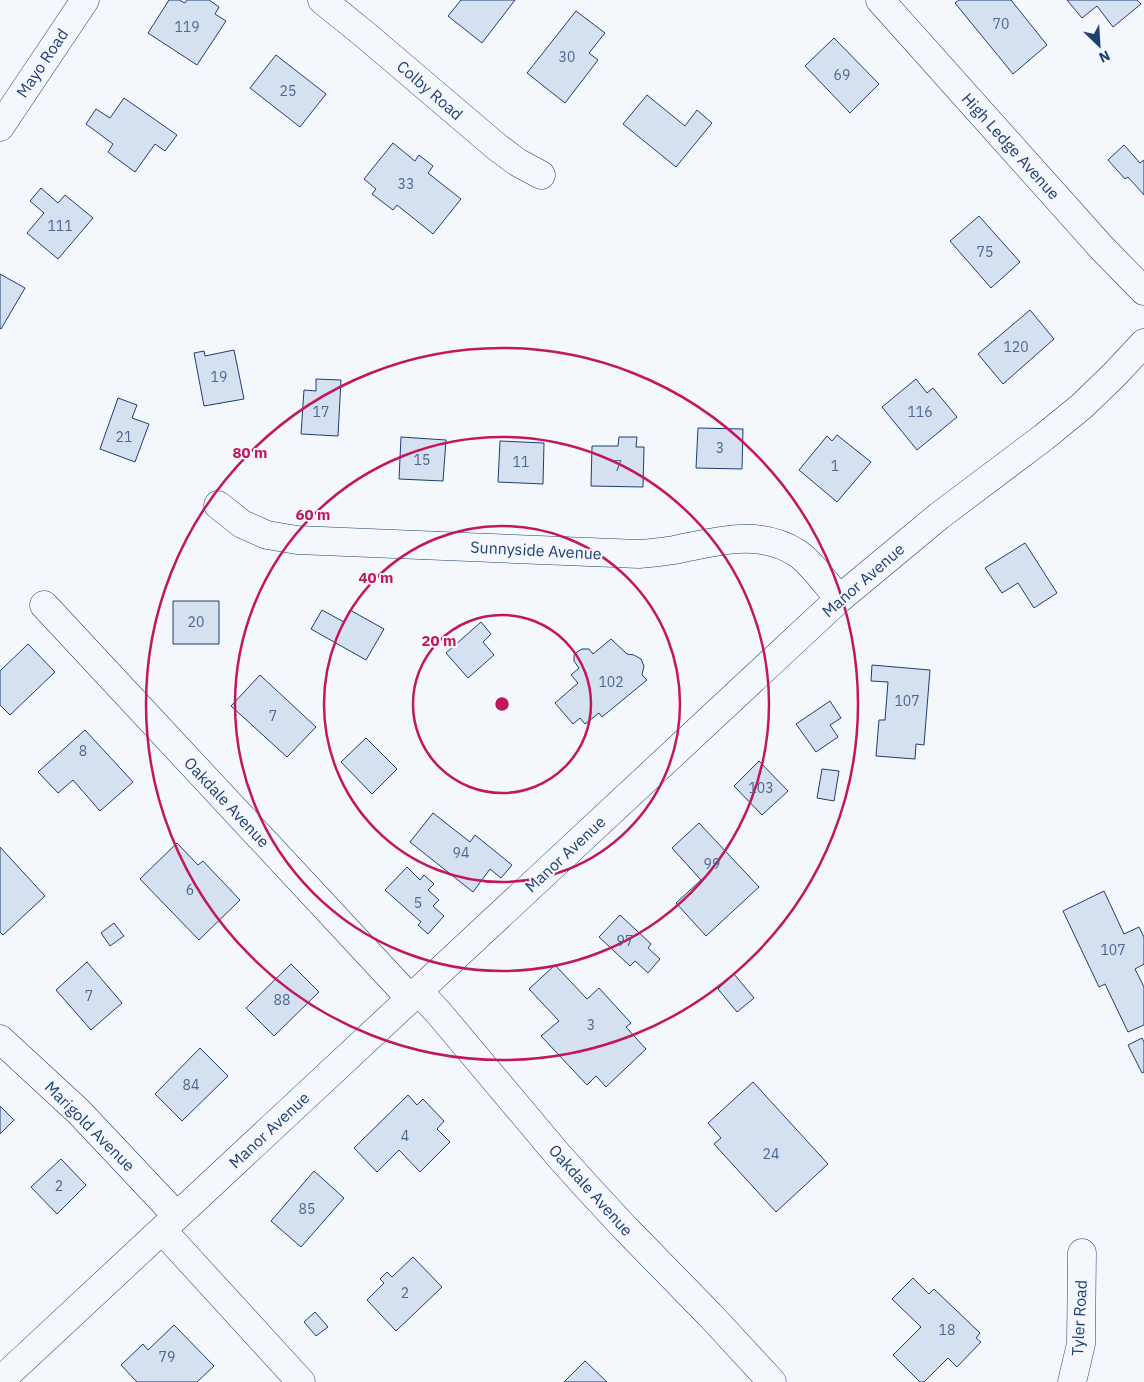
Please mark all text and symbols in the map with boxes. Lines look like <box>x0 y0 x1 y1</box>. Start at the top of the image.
house number: 70 <box>993 15 1009 33</box>
house number: 119 <box>174 18 200 36</box>
north arrow <box>1074 20 1124 70</box>
street label: Mayo Road <box>12 25 72 101</box>
text: N <box>1096 46 1113 67</box>
house number: 30 <box>559 48 575 66</box>
street label: Colby Road <box>393 56 467 124</box>
house number: 69 <box>834 66 850 84</box>
house number: 25 <box>280 82 296 100</box>
street label: High Ledge Avenue <box>958 88 1064 204</box>
house number: 33 <box>398 175 414 193</box>
house number: 111 <box>47 217 73 235</box>
house number: 75 <box>977 243 993 261</box>
house number: 120 <box>1003 338 1029 356</box>
house number: 19 <box>211 368 227 386</box>
house number: 17 <box>313 403 329 421</box>
house number: 116 <box>907 403 933 421</box>
house number: 21 <box>116 428 132 446</box>
house number: 3 <box>716 439 724 457</box>
text: 80 m <box>233 443 267 462</box>
house number: 15 <box>414 451 430 469</box>
house number: 11 <box>513 453 529 471</box>
house number: 7 <box>614 457 622 475</box>
house number: 1 <box>831 457 839 475</box>
text: 60 m <box>296 505 330 524</box>
street label: Sunnyside Avenue <box>470 537 602 563</box>
street label: Manor Avenue <box>818 539 908 621</box>
text: 40 m <box>359 568 393 587</box>
house number: 20 <box>188 613 204 631</box>
text: 20 m <box>422 631 456 650</box>
house number: 102 <box>598 673 624 691</box>
house number: 107 <box>894 692 920 710</box>
centre of rings <box>493 695 511 713</box>
house number: 7 <box>269 707 277 725</box>
house number: 8 <box>79 742 87 760</box>
street label: Oakdale Avenue <box>180 753 274 851</box>
house number: 103 <box>748 779 774 797</box>
street label: Manor Avenue <box>521 812 610 896</box>
house number: 94 <box>453 844 469 862</box>
house number: 99 <box>704 855 720 873</box>
house number: 6 <box>186 881 194 899</box>
house number: 5 <box>414 894 422 912</box>
house number: 97 <box>617 932 633 950</box>
house number: 107 <box>1100 941 1126 959</box>
house number: 7 <box>85 987 93 1005</box>
house number: 88 <box>274 991 290 1009</box>
house number: 3 <box>587 1016 595 1034</box>
house number: 84 <box>183 1076 199 1094</box>
street label: Marigold Avenue <box>41 1077 139 1175</box>
street label: Manor Avenue <box>225 1088 314 1172</box>
house number: 4 <box>401 1127 409 1145</box>
street label: Oakdale Avenue <box>545 1140 637 1240</box>
house number: 24 <box>763 1145 779 1163</box>
house number: 2 <box>55 1177 63 1195</box>
house number: 85 <box>299 1200 315 1218</box>
street label: Tyler Road <box>1067 1279 1091 1357</box>
house number: 2 <box>401 1284 409 1302</box>
house number: 18 <box>939 1321 955 1339</box>
house number: 79 <box>159 1348 175 1366</box>

